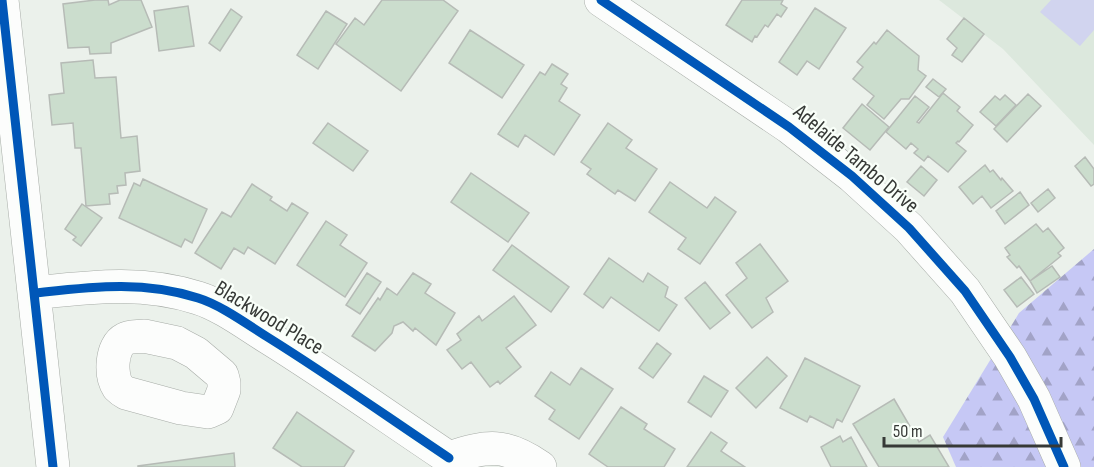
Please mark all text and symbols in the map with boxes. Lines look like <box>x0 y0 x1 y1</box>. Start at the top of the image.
street label: Adelaide Tambo Drive <box>787 98 924 219</box>
street label: Blackwood Place <box>210 275 328 361</box>
scale bar <box>884 410 1061 448</box>
text: 50 m <box>893 421 923 442</box>

